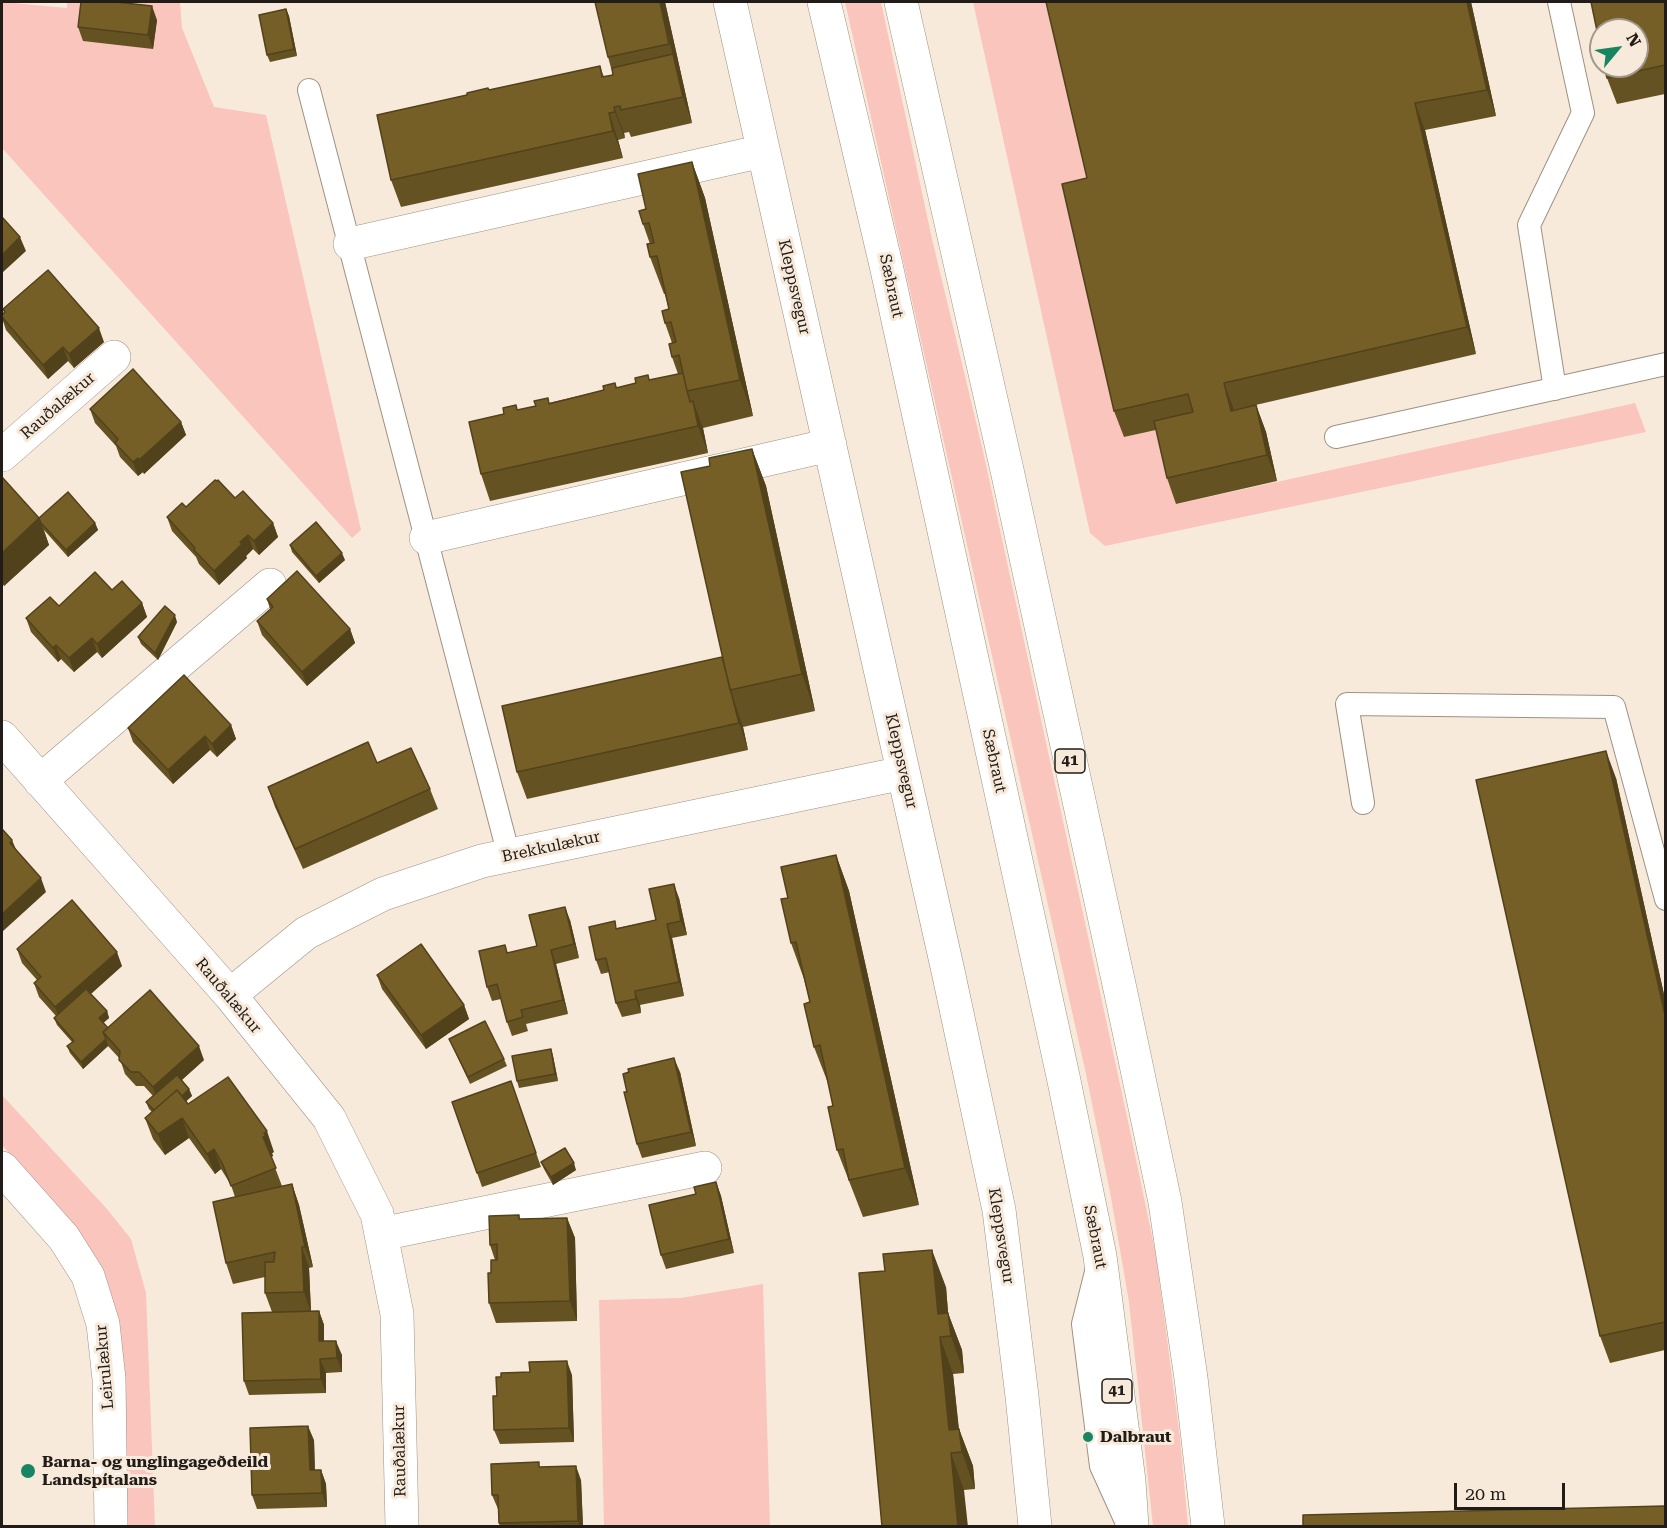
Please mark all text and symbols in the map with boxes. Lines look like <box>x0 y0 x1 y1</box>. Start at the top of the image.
north arrow <box>1589 18 1649 78</box>
text: N <box>1622 30 1645 50</box>
street label: Kleppsvegur <box>774 238 814 336</box>
street label: Sæbraut <box>875 252 907 320</box>
street label: Rauðalækur <box>17 368 99 444</box>
street label: Kleppsvegur <box>881 712 921 810</box>
street label: Sæbraut <box>978 727 1010 795</box>
road number: 41 <box>1055 749 1085 773</box>
street label: Brekkulækur <box>500 827 602 867</box>
street label: Rauðalækur <box>191 954 265 1038</box>
street label: Kleppsvegur <box>984 1187 1018 1285</box>
street label: Sæbraut <box>1079 1203 1111 1271</box>
street label: Leirulækur <box>92 1324 118 1410</box>
road number: 41 <box>1102 1379 1132 1403</box>
street label: Rauðalækur <box>390 1405 410 1497</box>
place label: Dalbraut <box>1100 1427 1172 1447</box>
marker: Dalbraut <box>1081 1430 1095 1444</box>
place label: Barna- og unglingageðdeild Landspítalans <box>42 1452 268 1490</box>
marker: Barna- og unglingageðdeild Landspítalans <box>19 1462 37 1480</box>
scale bar <box>1457 1471 1568 1509</box>
text: 20 m <box>1465 1483 1506 1504</box>

